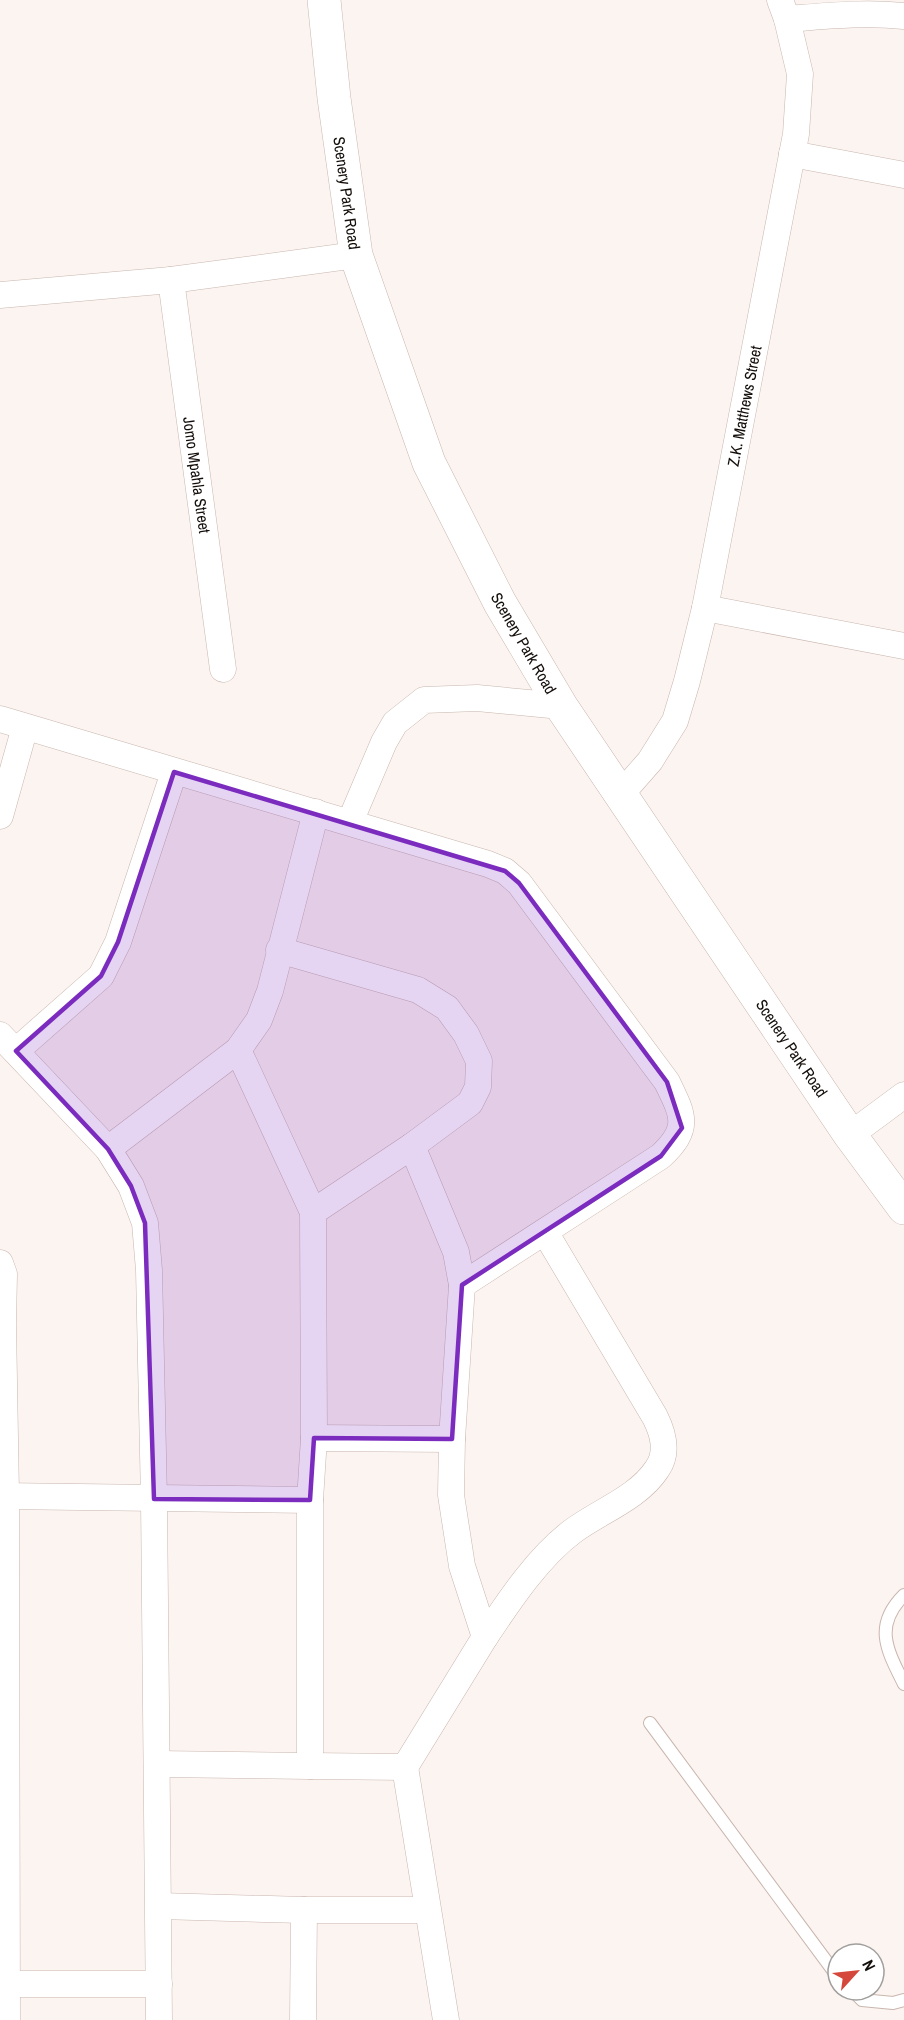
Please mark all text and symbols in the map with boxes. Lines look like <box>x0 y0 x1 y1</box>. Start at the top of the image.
street label: Scenery Park Road <box>328 135 366 251</box>
street label: Z.K. Matthews Street <box>722 343 767 468</box>
street label: Jomo Mpahla Street <box>178 415 216 535</box>
street label: Scenery Park Road <box>486 588 562 698</box>
street label: Scenery Park Road <box>751 995 833 1101</box>
north arrow <box>826 1942 886 2002</box>
text: N <box>857 1956 881 1974</box>

